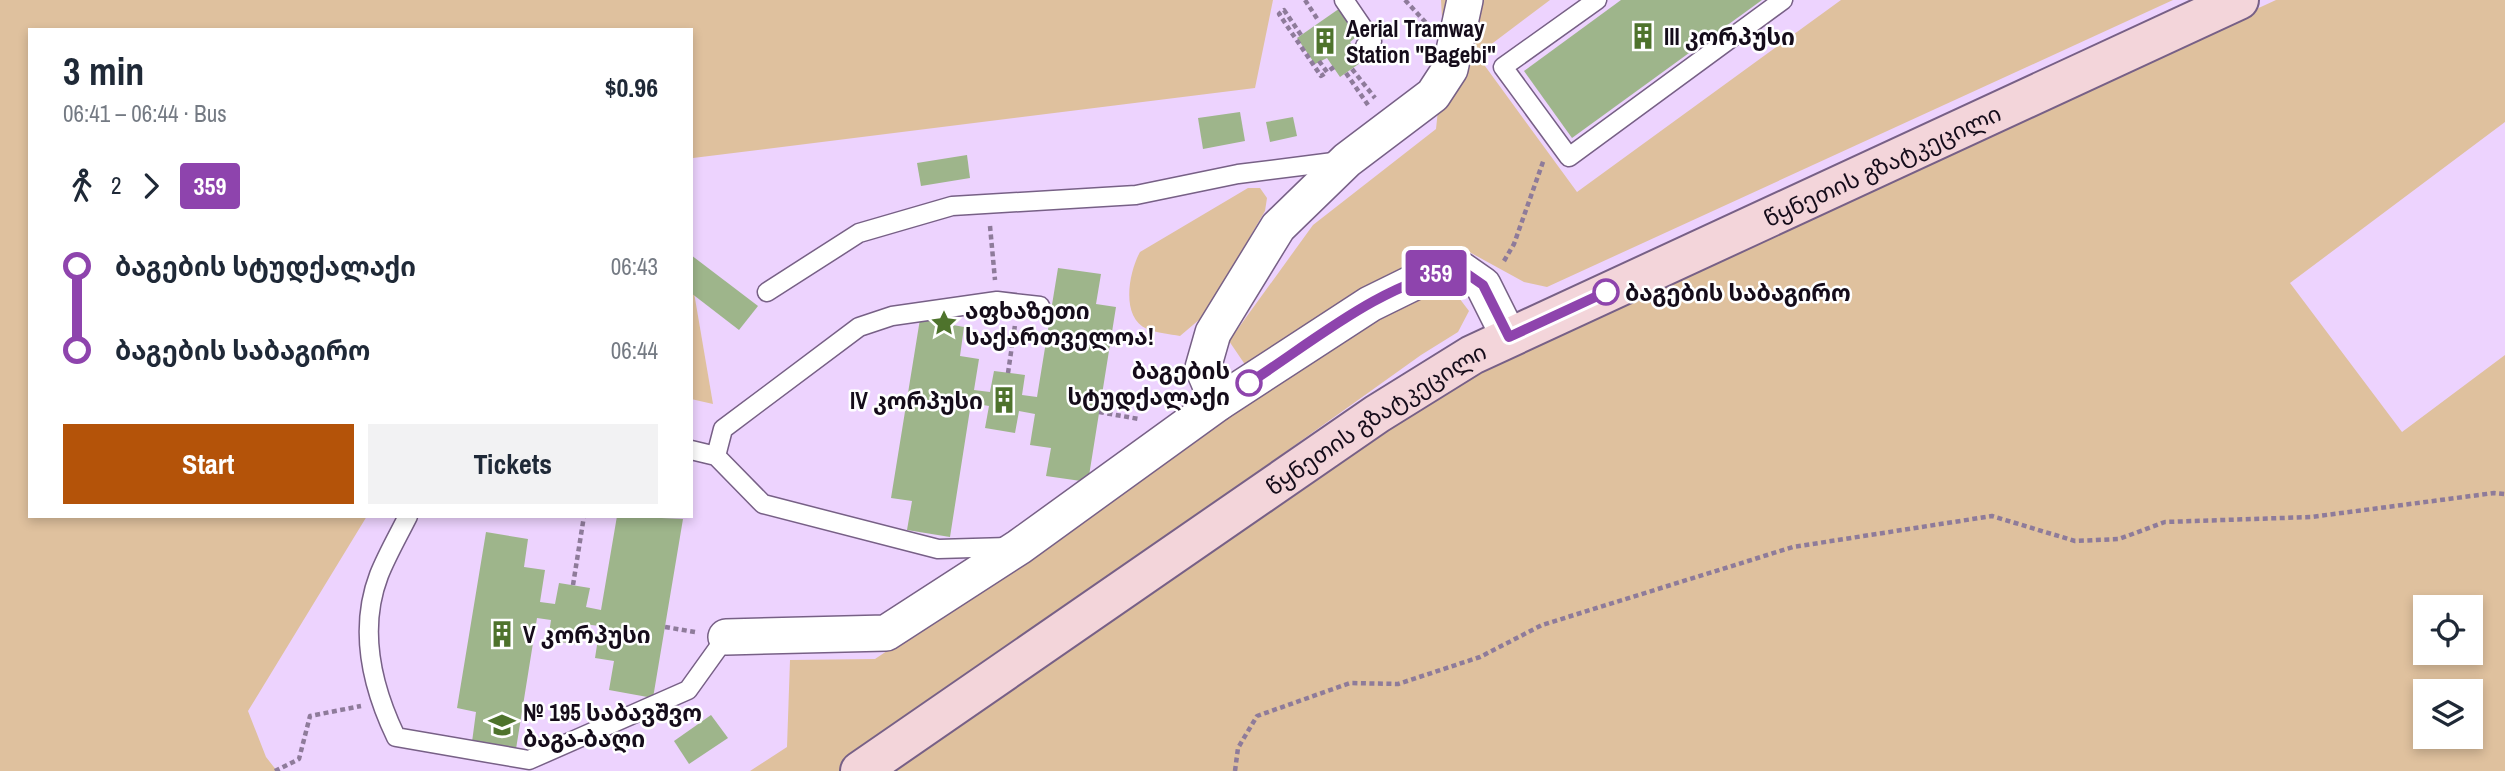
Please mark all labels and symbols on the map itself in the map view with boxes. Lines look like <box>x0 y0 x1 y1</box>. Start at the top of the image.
place label: Aerial Tramway Station "Bagebi" <box>1346 13 1496 70</box>
building icon: III კორპუსი <box>1628 21 1658 51</box>
place label: III კორპუსი <box>1664 21 1795 52</box>
building icon: Aerial Tramway Station "Bagebi" <box>1310 26 1340 56</box>
street label: წყნეთის გზატკეცილი <box>1759 97 2006 233</box>
line badge: 359 <box>1396 250 1476 296</box>
place label: ბაგების საბაგირო <box>1625 277 1851 308</box>
marker: ბაგების საბაგირო <box>1593 279 1619 305</box>
place label: აფხაზეთი საქართველოა! <box>965 295 1154 352</box>
place icon: აფხაზეთი საქართველოა! <box>929 308 959 338</box>
street label: წყნეთის გზატკეცილი <box>1259 335 1491 502</box>
place label: ბაგების სტუდქალაქი <box>1067 355 1230 412</box>
marker: ბაგების სტუდქალაქი <box>1236 370 1262 396</box>
place label: IV კორპუსი <box>850 385 983 416</box>
building icon: IV კორპუსი <box>989 385 1019 415</box>
building icon: V კორპუსი <box>487 619 517 649</box>
place label: V კორპუსი <box>523 619 651 650</box>
place label: № 195 საბავშვო ბაგა-ბაღი <box>523 697 702 754</box>
school or university icon: № 195 საბავშვო ბაგა-ბაღი <box>487 710 517 740</box>

